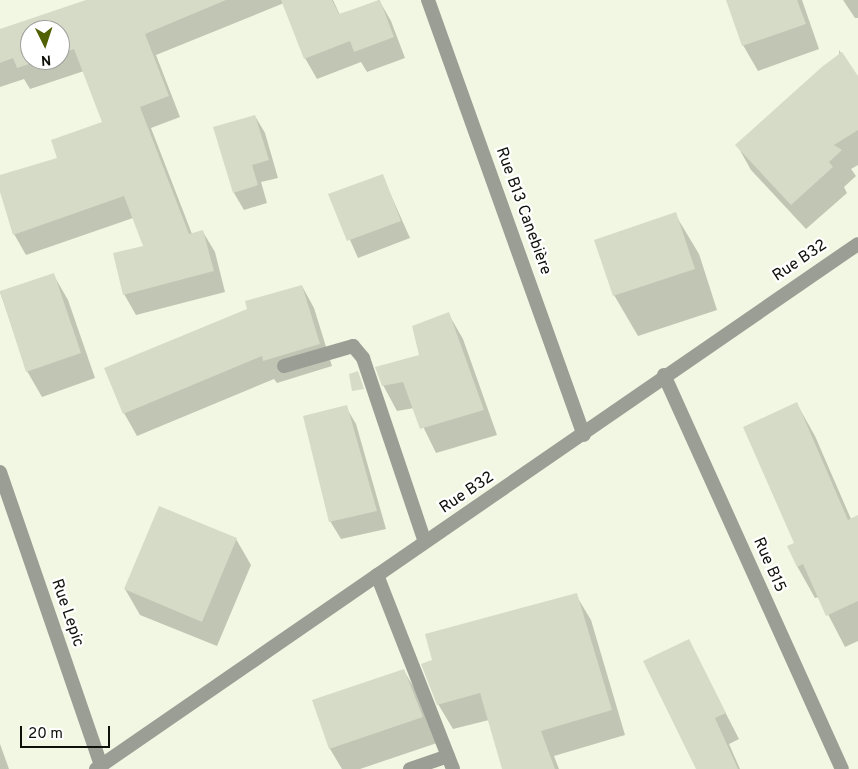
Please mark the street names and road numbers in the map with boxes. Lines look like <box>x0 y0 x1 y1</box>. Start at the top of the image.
street label: Rue B13 Canebière <box>491 145 555 277</box>
street label: Rue B32 <box>769 236 831 286</box>
street label: Rue B32 <box>436 468 498 518</box>
street label: Rue B15 <box>748 535 790 595</box>
street label: Rue Lepic <box>46 577 88 649</box>

